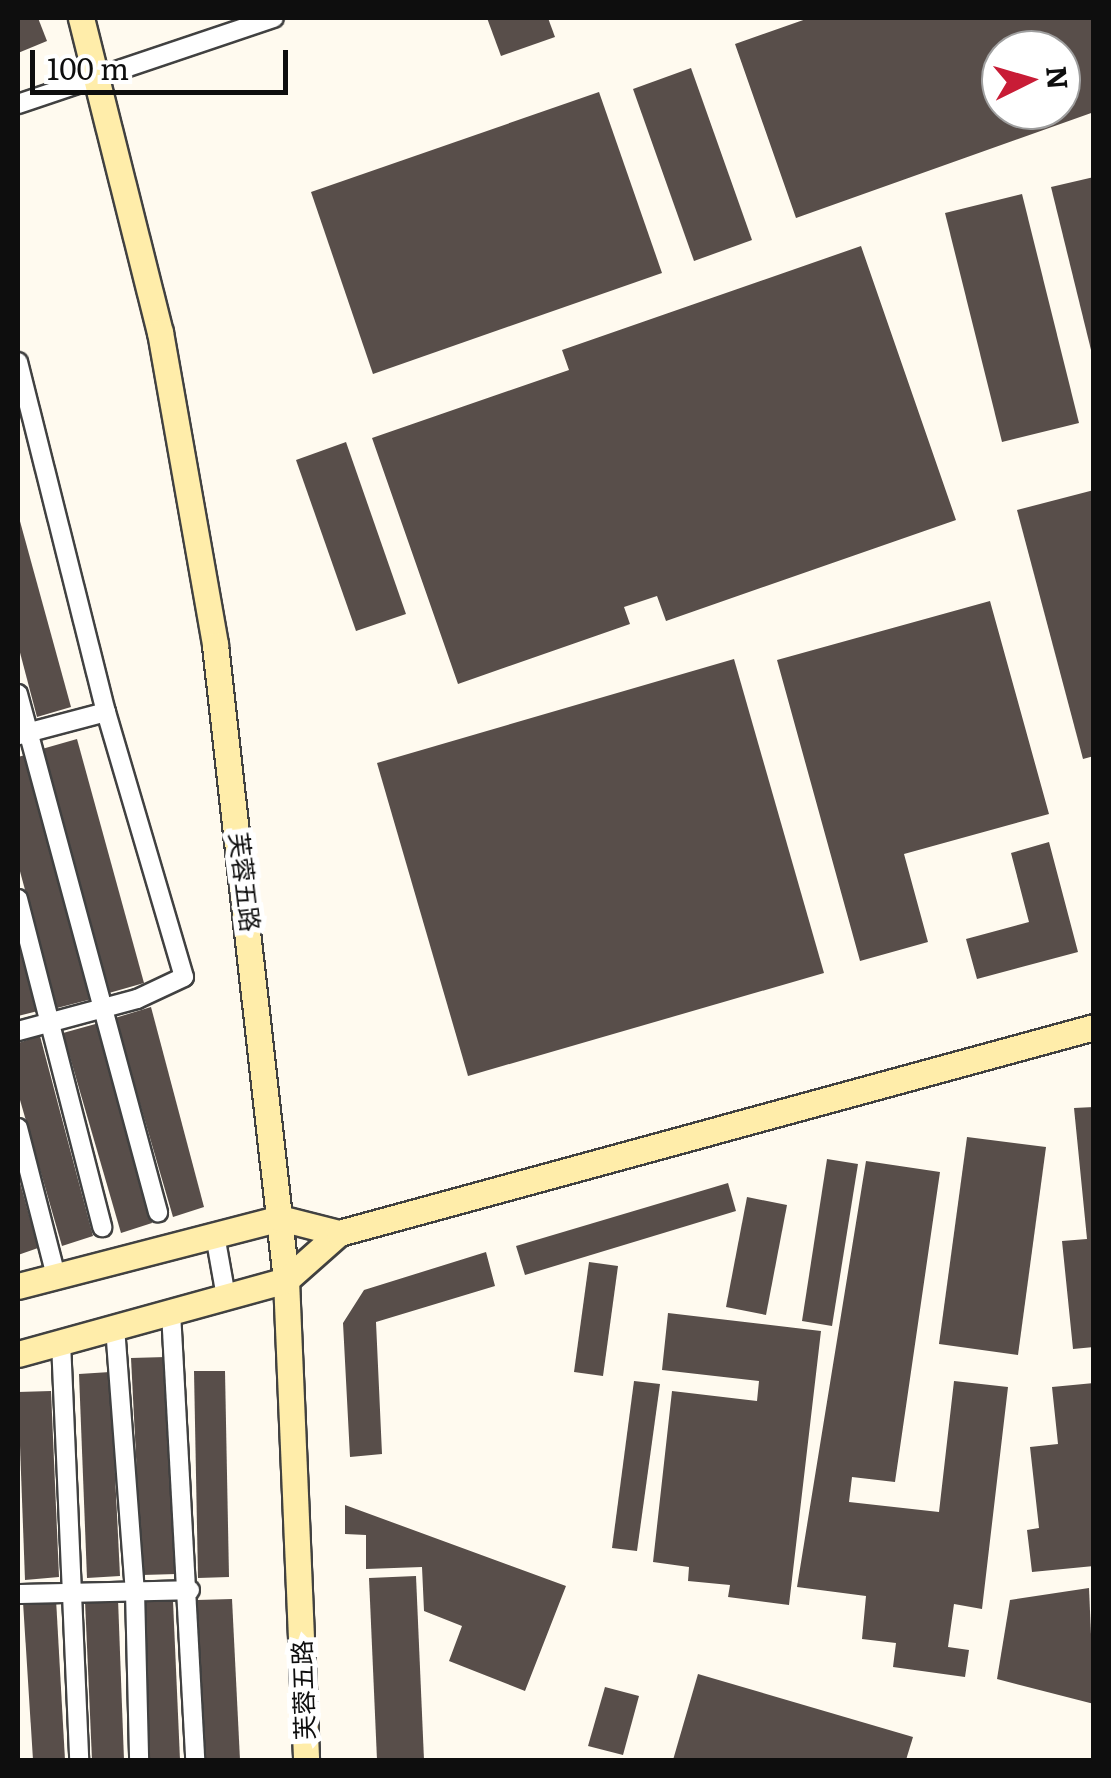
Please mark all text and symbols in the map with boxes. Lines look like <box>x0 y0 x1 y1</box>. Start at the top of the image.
scale bar <box>35 30 292 92</box>
north arrow <box>981 30 1081 130</box>
text: 100 m <box>47 45 129 89</box>
text: N <box>1037 64 1081 91</box>
street label: 芙蓉五路 <box>224 831 266 933</box>
street label: 芙蓉五路 <box>286 1640 320 1740</box>

